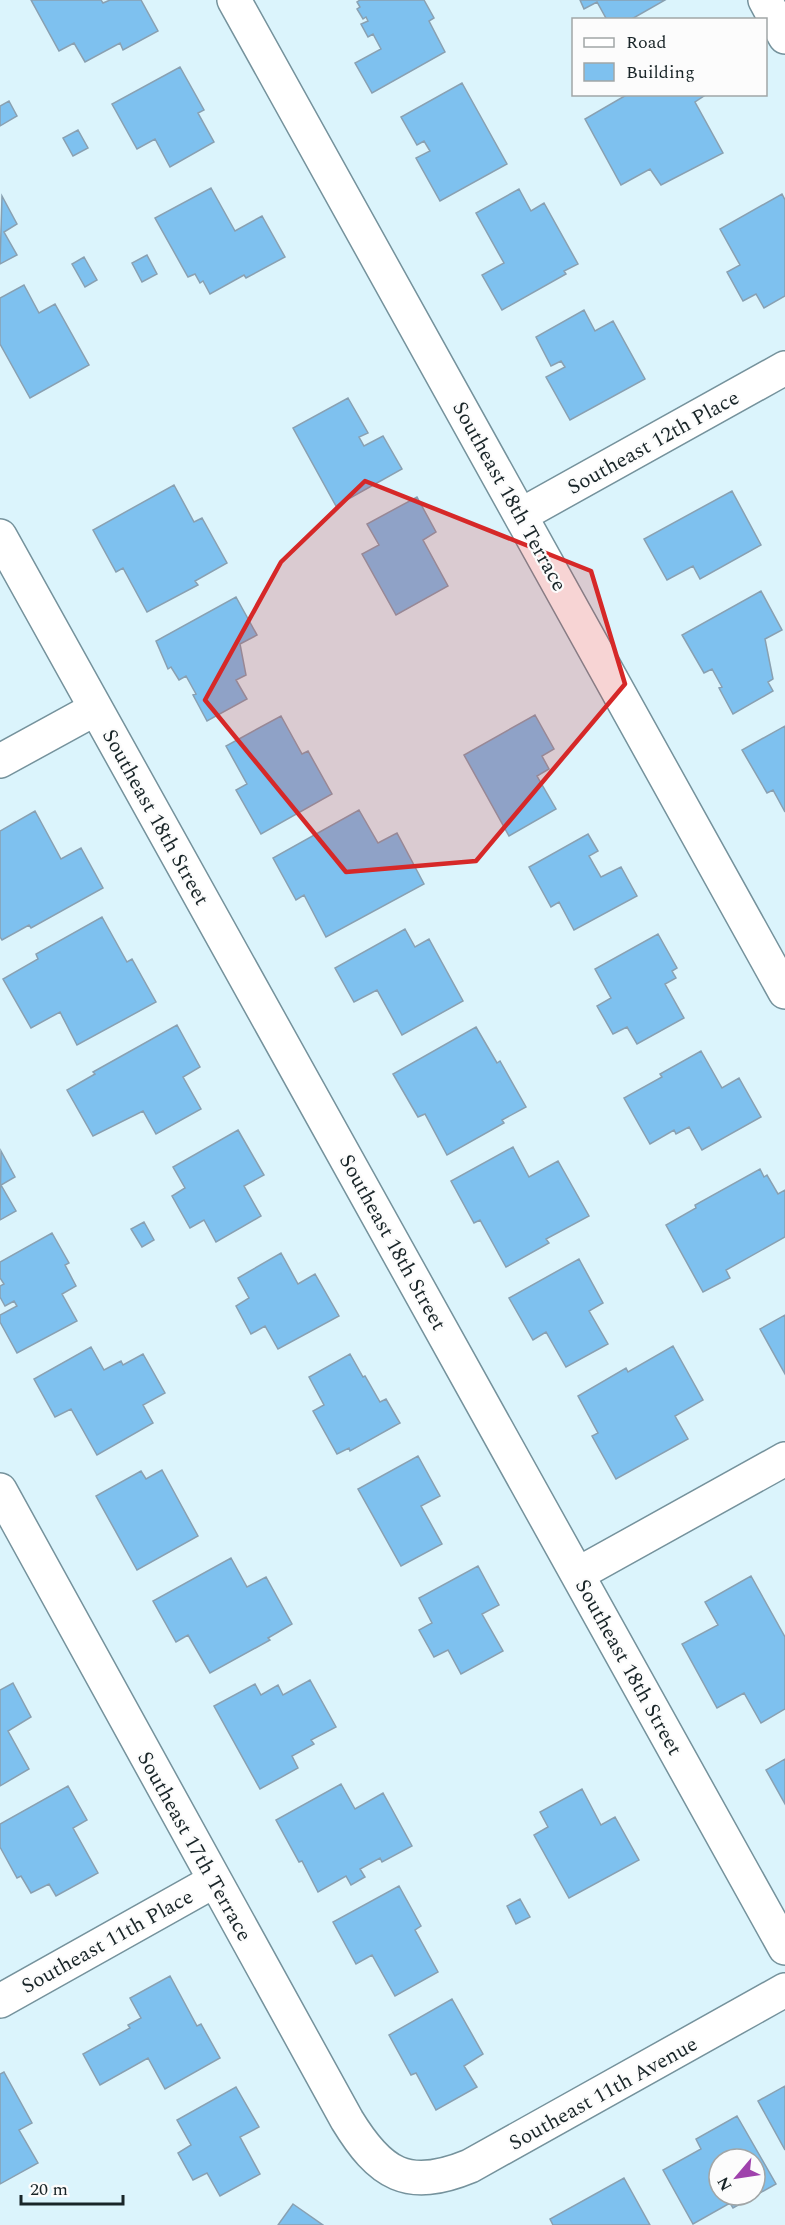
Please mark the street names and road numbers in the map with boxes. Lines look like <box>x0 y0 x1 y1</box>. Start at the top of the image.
street label: Southeast 12th Place <box>562 382 745 504</box>
street label: Southeast 18th Terrace <box>444 396 575 597</box>
street label: Southeast 18th Street <box>93 723 217 912</box>
street label: Southeast 18th Street <box>330 1148 454 1337</box>
street label: Southeast 18th Street <box>566 1573 690 1762</box>
street label: Southeast 17th Terrace <box>129 1746 260 1947</box>
street label: Southeast 11th Place <box>16 1881 199 2003</box>
street label: Southeast 11th Avenue <box>503 2029 704 2159</box>

